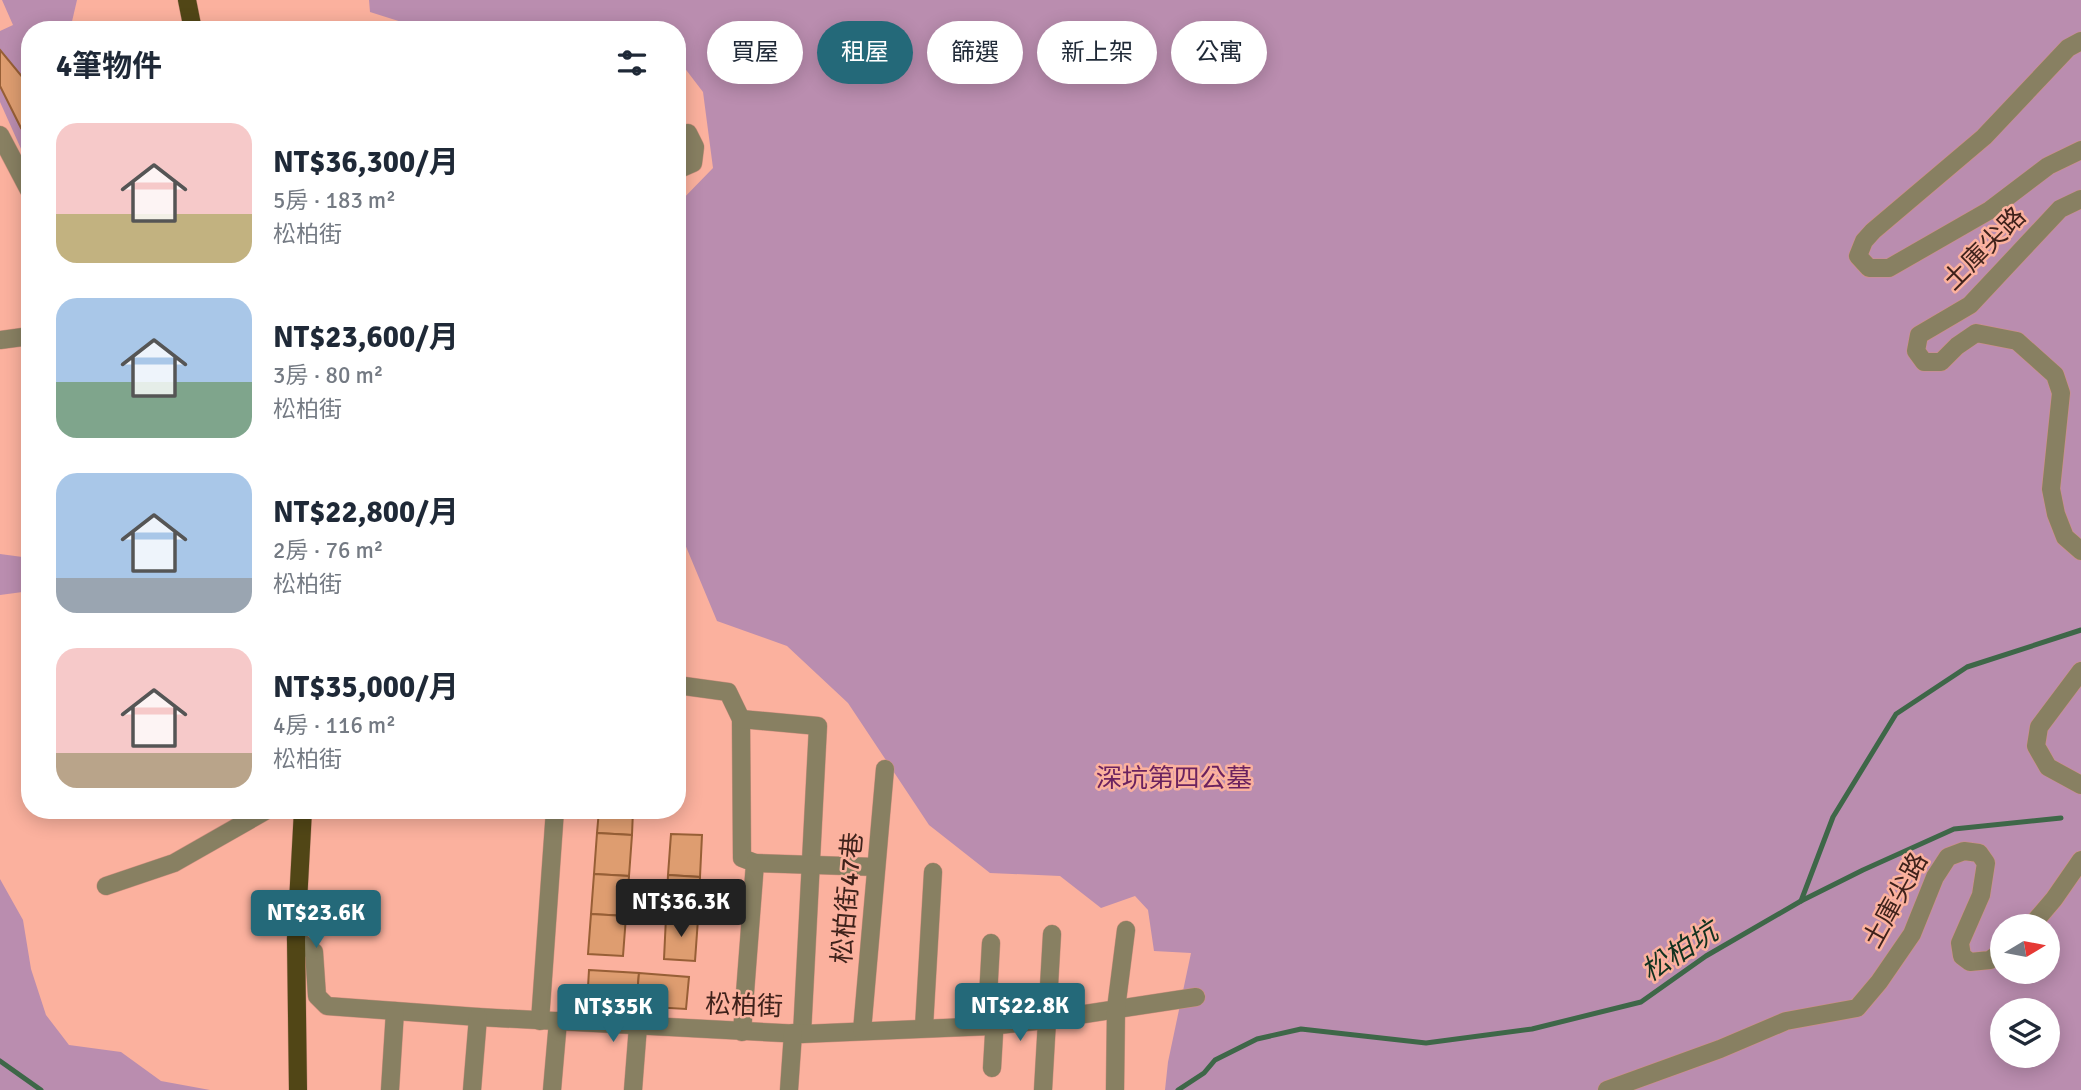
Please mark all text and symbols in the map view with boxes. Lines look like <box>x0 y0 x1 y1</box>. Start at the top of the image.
chip: 買屋 <box>707 21 803 84</box>
chip: 租屋 <box>817 21 913 84</box>
chip: 篩選 <box>927 21 1023 84</box>
chip: 新上架 <box>1037 21 1157 84</box>
chip: 公寓 <box>1171 21 1267 84</box>
icon: filters <box>613 44 651 82</box>
text: 4筆物件 <box>56 48 162 85</box>
text: NT$36,300/月 <box>273 144 459 181</box>
icon: home <box>112 151 196 235</box>
text: 5房 · 183 m² <box>273 186 396 215</box>
street label: 土庫尖路 <box>1937 201 2033 297</box>
text: 松柏街 <box>273 220 342 249</box>
text: NT$23,600/月 <box>273 319 459 356</box>
icon: home <box>112 326 196 410</box>
text: 3房 · 80 m² <box>273 361 383 390</box>
text: 松柏街 <box>273 395 342 424</box>
text: NT$22,800/月 <box>273 494 459 531</box>
icon: home <box>112 501 196 585</box>
text: 2房 · 76 m² <box>273 536 383 565</box>
text: 松柏街 <box>273 570 342 599</box>
text: NT$35,000/月 <box>273 669 459 706</box>
icon: home <box>112 676 196 760</box>
text: 4房 · 116 m² <box>273 711 396 740</box>
text: 松柏街 <box>273 745 342 774</box>
park label: 深坑第四公墓 <box>1096 763 1252 795</box>
street label: 松柏街47巷 <box>826 831 870 965</box>
street label: 土庫尖路 <box>1857 847 1935 954</box>
pin: NT$36.3K <box>609 880 753 939</box>
text: NT$36.3K <box>632 887 730 916</box>
pin: NT$23.6K <box>244 890 388 950</box>
text: NT$23.6K <box>267 898 365 927</box>
water label: 松柏坑 <box>1635 913 1727 989</box>
north arrow <box>1990 914 2060 984</box>
map controls <box>1990 914 2060 1068</box>
pin: NT$35K <box>556 984 670 1044</box>
pin: NT$22.8K <box>948 984 1092 1043</box>
street label: 松柏街 <box>704 989 784 1023</box>
text: NT$22.8K <box>971 991 1069 1020</box>
text: NT$35K <box>573 992 653 1021</box>
button: layers <box>1990 998 2060 1068</box>

